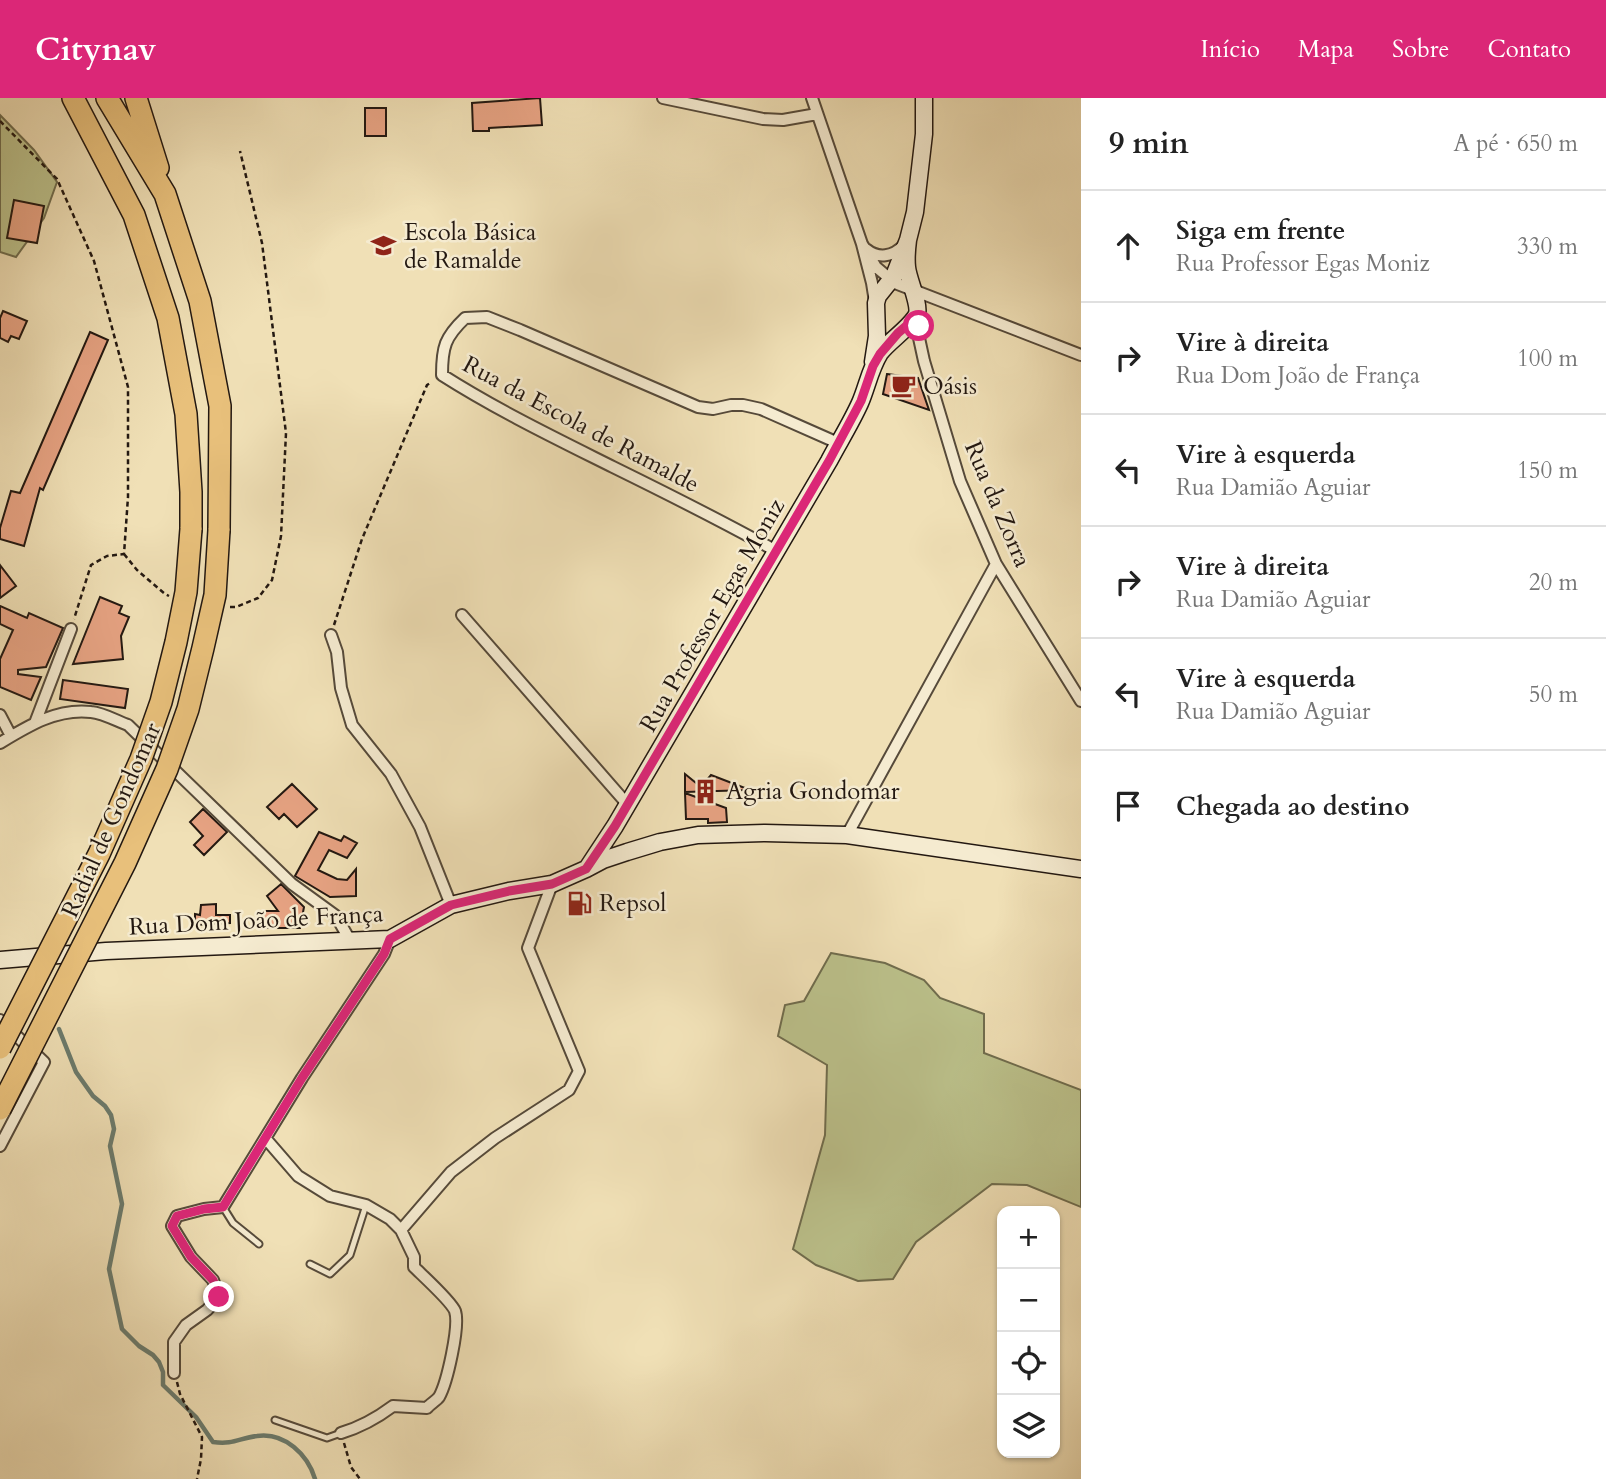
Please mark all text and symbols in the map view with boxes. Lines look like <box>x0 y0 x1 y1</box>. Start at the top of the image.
text: Citynav <box>35 27 156 72</box>
text: Início <box>1201 33 1260 66</box>
text: Mapa <box>1298 33 1354 66</box>
text: Sobre <box>1392 33 1450 66</box>
text: Contato <box>1488 33 1571 66</box>
text: 9 min <box>1109 123 1189 164</box>
text: A pé · 650 m <box>1454 128 1578 159</box>
text: Siga em frente <box>1176 213 1345 248</box>
place label: Escola Básica de Ramalde <box>404 216 537 277</box>
icon: ahead <box>1109 227 1147 265</box>
text: 330 m <box>1517 231 1578 262</box>
school or university icon: Escola Básica de Ramalde <box>370 232 398 260</box>
text: Rua Professor Egas Moniz <box>1176 248 1430 279</box>
route start <box>903 310 934 341</box>
text: Vire à direita <box>1176 325 1329 360</box>
icon: right <box>1109 339 1147 377</box>
text: 100 m <box>1517 343 1578 374</box>
street label: Rua da Escola de Ramalde <box>457 348 705 501</box>
text: Rua Dom João de França <box>1176 360 1420 391</box>
place label: Oásis <box>923 370 977 403</box>
cafe icon: Oásis <box>889 372 917 400</box>
street label: Rua da Zorra <box>956 436 1039 573</box>
text: Vire à esquerda <box>1176 437 1356 472</box>
icon: left <box>1109 451 1147 489</box>
text: 150 m <box>1517 455 1578 486</box>
text: Rua Damião Aguiar <box>1176 472 1371 503</box>
street label: Rua Professor Egas Moniz <box>632 492 793 738</box>
text: Vire à direita <box>1176 549 1329 584</box>
icon: right <box>1109 563 1147 601</box>
text: 20 m <box>1529 567 1578 598</box>
text: Rua Damião Aguiar <box>1176 584 1371 615</box>
text: Vire à esquerda <box>1176 661 1356 696</box>
icon: left <box>1109 675 1147 713</box>
text: 50 m <box>1529 679 1578 710</box>
text: Rua Damião Aguiar <box>1176 696 1371 727</box>
street label: Radial de Gondomar <box>54 717 169 923</box>
place label: Agria Gondomar <box>726 775 900 808</box>
building icon: Agria Gondomar <box>692 777 720 805</box>
icon: arrive <box>1109 787 1147 825</box>
text: Chegada ao destino <box>1176 789 1409 824</box>
place label: Repsol <box>599 887 666 920</box>
fuel station icon: Repsol <box>565 889 593 917</box>
street label: Rua Dom João de França <box>128 897 385 944</box>
map controls <box>997 1206 1060 1458</box>
button: + <box>997 1206 1060 1269</box>
button: − <box>997 1269 1060 1332</box>
route end <box>203 1281 234 1312</box>
button: locate <box>997 1332 1060 1395</box>
button: layers <box>997 1395 1060 1458</box>

